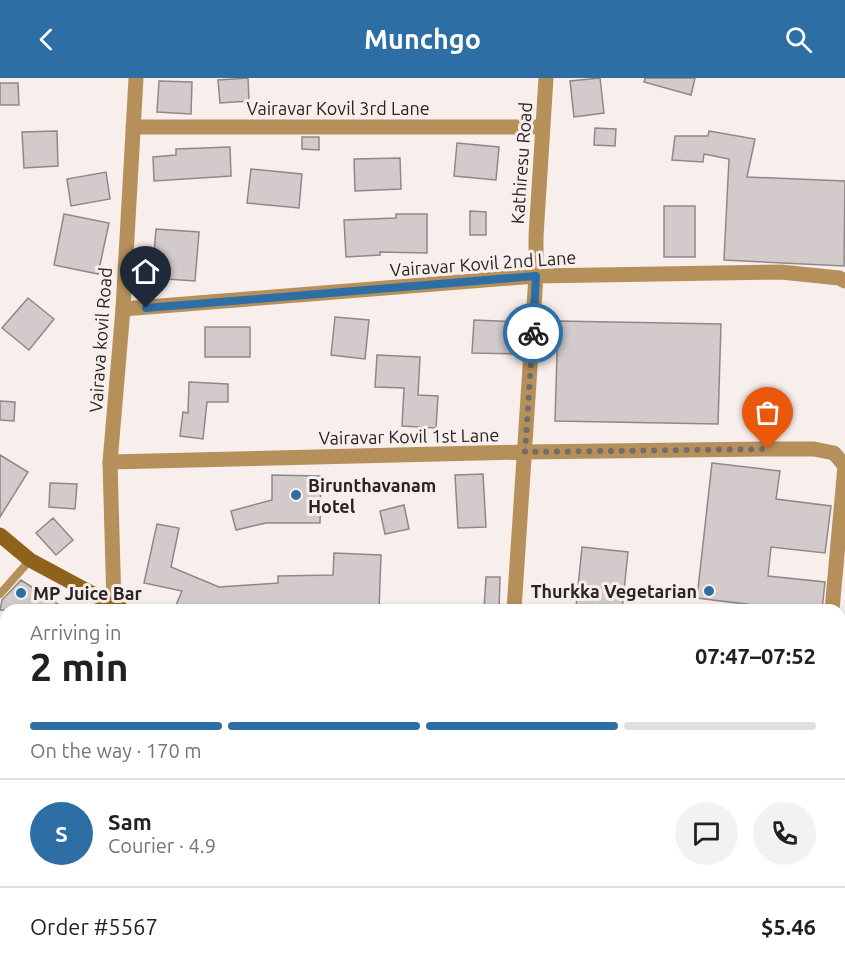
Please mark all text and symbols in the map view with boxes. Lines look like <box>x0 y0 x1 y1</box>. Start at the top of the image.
icon: back <box>30 23 63 56</box>
icon: search <box>782 23 815 56</box>
text: Munchgo <box>364 24 481 54</box>
street label: Vairavar Kovil 3rd Lane <box>246 98 430 118</box>
street label: Kathiresu Road <box>507 101 535 225</box>
pin <box>120 246 171 308</box>
street label: Vairavar Kovil 2nd Lane <box>389 247 577 279</box>
icon: home <box>129 255 162 288</box>
street label: Vairava kovil Road <box>85 267 115 413</box>
courier <box>503 303 563 363</box>
icon: bike <box>517 317 550 350</box>
pin <box>742 387 793 449</box>
icon: bag <box>751 396 784 429</box>
street label: Vairavar Kovil 1st Lane <box>318 424 500 448</box>
place label: Birunthavanam Hotel <box>308 475 436 516</box>
marker: Birunthavanam Hotel <box>289 488 303 502</box>
place label: Thurkka Vegetarian <box>531 581 697 601</box>
place label: MP Juice Bar <box>33 583 142 603</box>
marker: Thurkka Vegetarian <box>702 584 716 598</box>
marker: MP Juice Bar <box>14 586 28 600</box>
text: Arriving in <box>30 621 121 644</box>
text: 07:47–07:52 <box>695 643 816 668</box>
text: 2 min <box>30 645 129 688</box>
text: On the way · 170 m <box>30 739 202 762</box>
button: chat <box>675 802 738 865</box>
button: phone <box>753 802 816 865</box>
text: Sam <box>108 809 152 834</box>
text: S <box>55 821 68 846</box>
text: Courier · 4.9 <box>108 834 216 857</box>
text: Order #5567 <box>30 914 158 939</box>
text: $5.46 <box>761 914 816 939</box>

